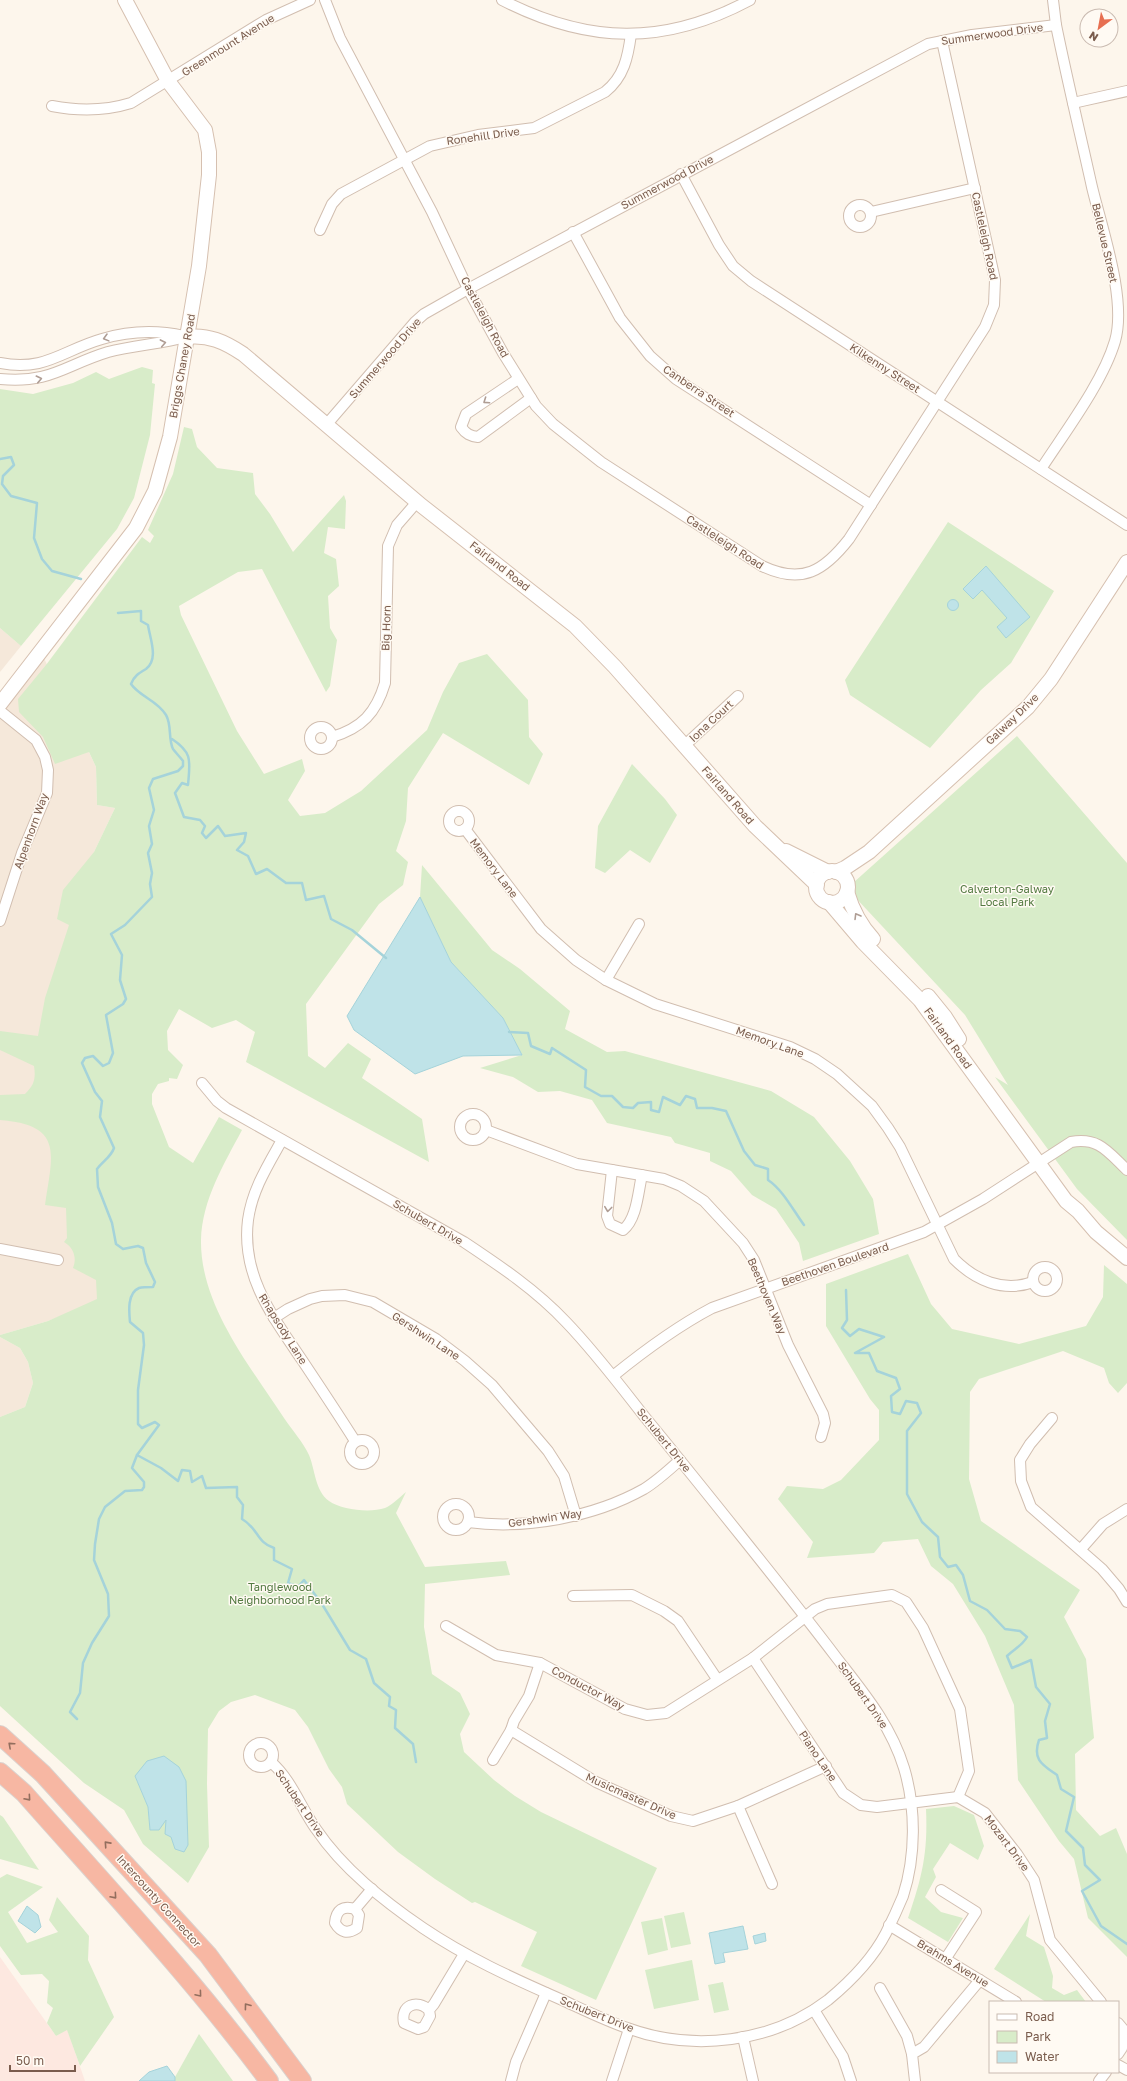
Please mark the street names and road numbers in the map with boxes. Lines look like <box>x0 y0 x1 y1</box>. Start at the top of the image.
street label: Greenmount Avenue <box>179 11 277 78</box>
street label: Summerwood Drive <box>940 20 1044 47</box>
street label: Ronehill Drive <box>445 124 520 147</box>
street label: Summerwood Drive <box>618 152 715 211</box>
street label: Castleleigh Road <box>970 191 1001 281</box>
street label: Bellevue Street <box>1090 202 1121 284</box>
street label: Castleleigh Road <box>459 274 512 359</box>
street label: Briggs Chaney Road <box>166 313 197 419</box>
street label: Summerwood Drive <box>346 315 423 401</box>
street label: Kilkenny Street <box>848 340 923 395</box>
street label: Canberra Street <box>661 362 738 419</box>
street label: Castleleigh Road <box>684 512 766 571</box>
street label: Fairland Road <box>468 538 533 593</box>
street label: Big Horn <box>378 605 393 651</box>
street label: Galway Drive <box>983 690 1041 747</box>
street label: Iona Court <box>686 697 735 744</box>
street label: Fairland Road <box>700 763 757 826</box>
street label: Alpenhorn Way <box>11 791 50 871</box>
street label: Memory Lane <box>468 835 521 900</box>
street label: Fairland Road <box>922 1004 975 1071</box>
street label: Memory Lane <box>734 1023 806 1060</box>
street label: Schubert Drive <box>391 1196 466 1247</box>
street label: Beethoven Boulevard <box>779 1239 890 1288</box>
street label: Beethoven Way <box>745 1256 789 1336</box>
street label: Rhapsody Lane <box>256 1291 310 1367</box>
street label: Gershwin Lane <box>390 1309 463 1362</box>
street label: Schubert Drive <box>635 1405 694 1474</box>
street label: Gershwin Way <box>507 1506 583 1529</box>
street label: Schubert Drive <box>836 1659 891 1731</box>
street label: Conductor Way <box>550 1663 627 1712</box>
street label: Piano Lane <box>797 1728 840 1783</box>
street label: Schubert Drive <box>273 1767 328 1839</box>
street label: Musicmaster Drive <box>584 1770 678 1821</box>
street label: Mozart Drive <box>982 1812 1033 1873</box>
street label: Intercounty Connector <box>114 1852 205 1950</box>
street label: Brahms Avenue <box>915 1936 992 1989</box>
street label: Schubert Drive <box>558 1993 636 2034</box>

